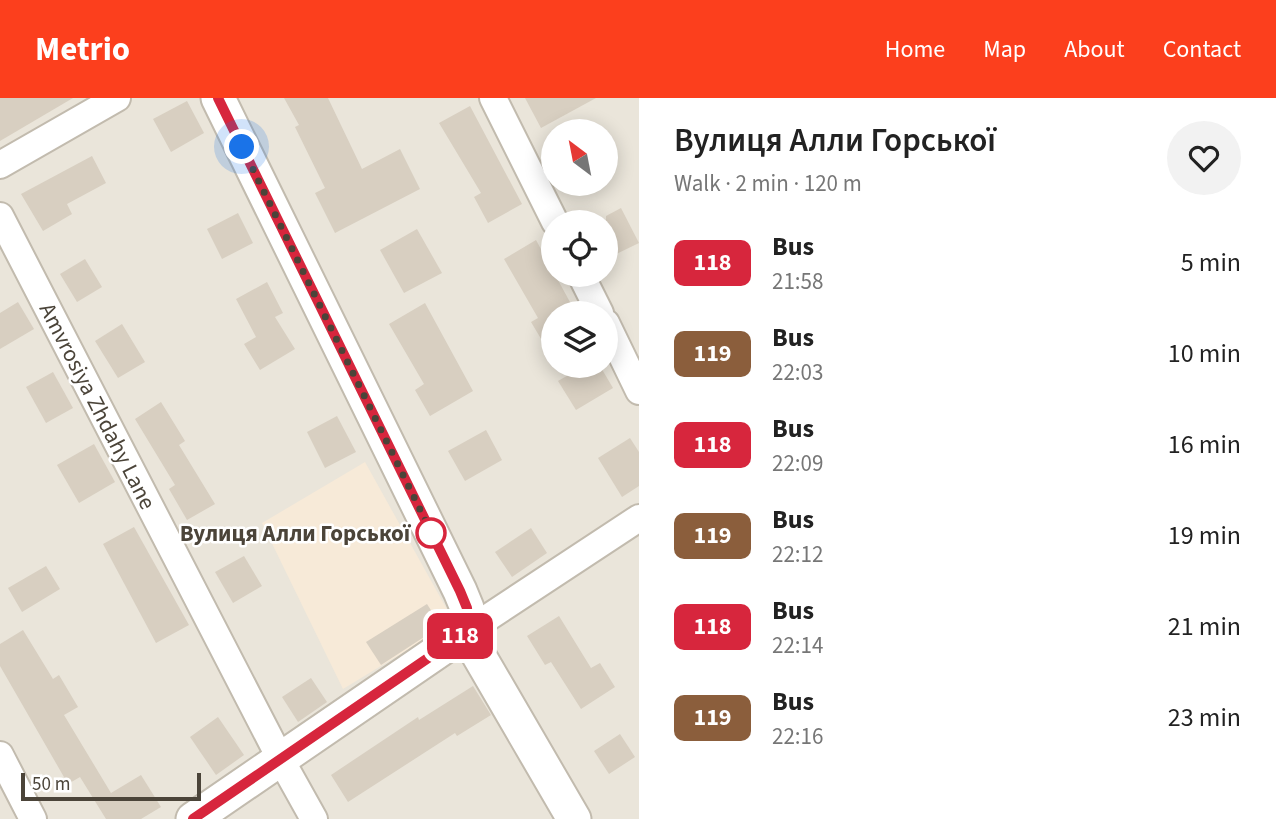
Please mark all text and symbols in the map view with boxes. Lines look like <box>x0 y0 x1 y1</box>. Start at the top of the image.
text: Metrio <box>35 26 130 73</box>
text: Home <box>885 32 945 67</box>
text: Map <box>983 32 1026 67</box>
text: About <box>1064 32 1125 67</box>
text: Contact <box>1163 32 1241 67</box>
text: Вулиця Алли Горської <box>674 117 996 164</box>
north arrow <box>541 119 618 196</box>
map controls <box>541 119 618 378</box>
button: heart <box>1167 121 1241 195</box>
your location <box>224 129 259 164</box>
text: Walk · 2 min · 120 m <box>674 167 862 200</box>
button: locate <box>541 210 618 287</box>
text: Bus <box>772 228 814 265</box>
text: 5 min <box>1181 244 1241 281</box>
text: 118 <box>693 245 732 280</box>
text: 21:58 <box>772 265 823 298</box>
street label: Amvrosiya Zhdahy Lane <box>31 297 164 515</box>
button: layers <box>541 301 618 378</box>
text: Bus <box>772 319 814 356</box>
text: 10 min <box>1168 335 1241 372</box>
text: 119 <box>693 336 732 371</box>
text: 22:03 <box>772 356 823 389</box>
text: Bus <box>772 410 814 447</box>
text: 16 min <box>1168 426 1241 463</box>
text: 118 <box>693 427 732 462</box>
text: 22:09 <box>772 447 823 480</box>
text: Bus <box>772 501 814 538</box>
place label: Вулиця Алли Горської <box>180 517 412 550</box>
text: 19 min <box>1168 517 1241 554</box>
marker: Вулиця Алли Горської <box>416 518 446 548</box>
text: 119 <box>693 518 732 553</box>
text: 22:12 <box>772 538 823 571</box>
text: Bus <box>772 592 814 629</box>
text: 21 min <box>1168 608 1241 645</box>
text: 118 <box>693 609 732 644</box>
line badge: 118 <box>420 613 500 659</box>
text: 118 <box>441 618 479 653</box>
text: 22:14 <box>772 629 823 662</box>
text: Bus <box>772 683 814 720</box>
text: 23 min <box>1168 699 1241 736</box>
text: 119 <box>693 700 732 735</box>
text: 22:16 <box>772 720 823 753</box>
scale bar <box>21 770 201 802</box>
text: 50 m <box>32 771 70 798</box>

